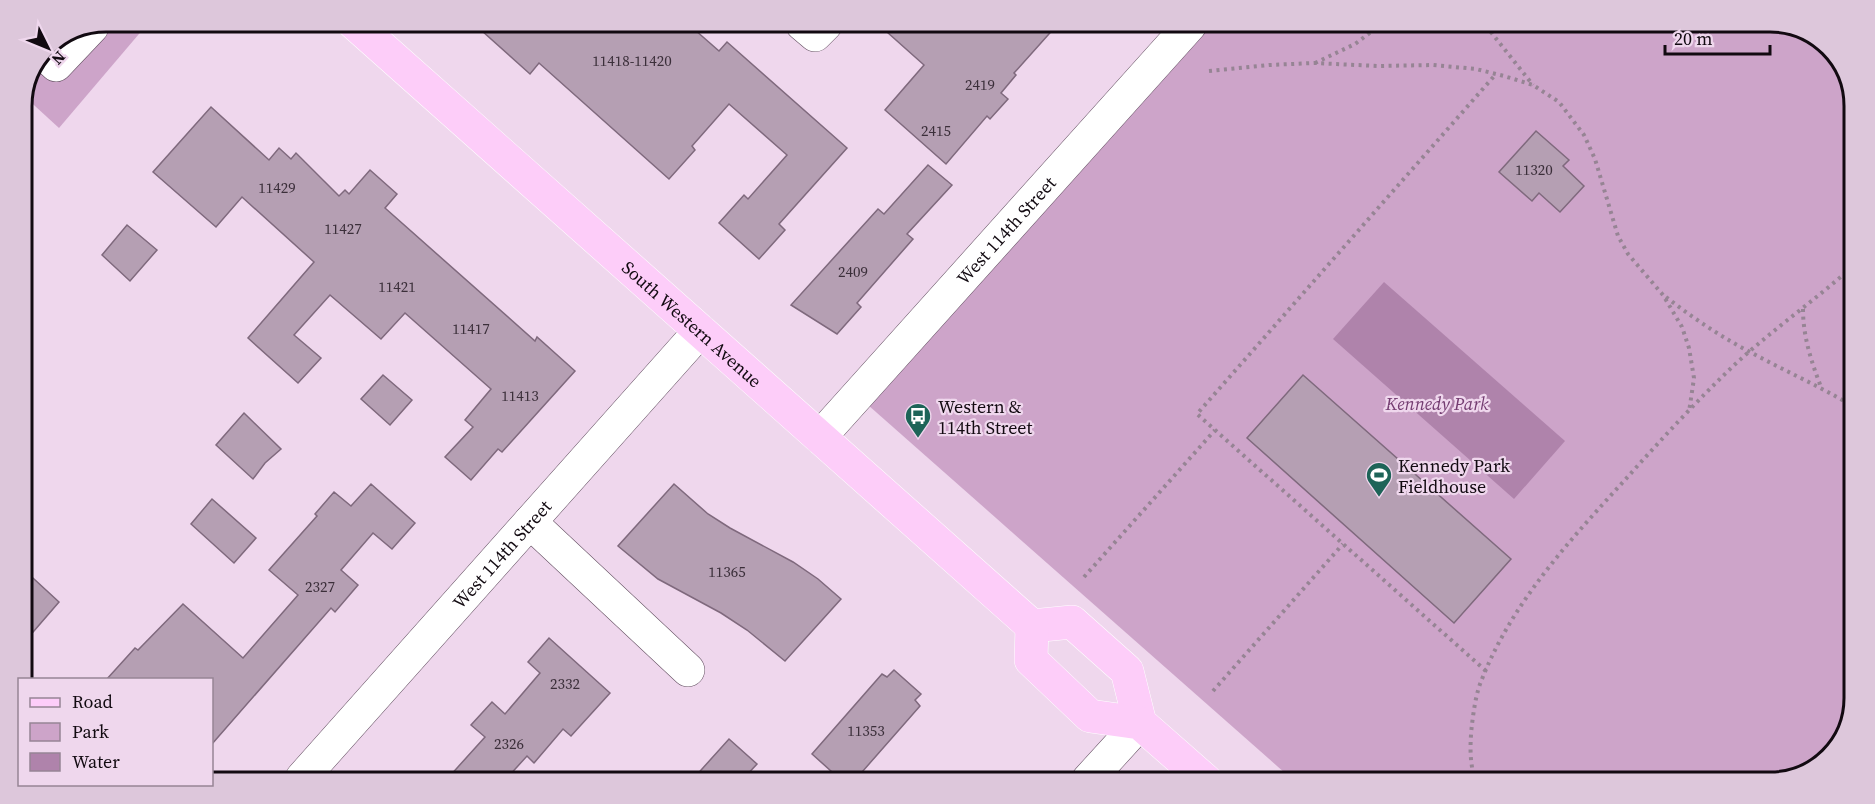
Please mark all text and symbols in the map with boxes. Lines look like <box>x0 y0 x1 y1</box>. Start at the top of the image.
north arrow <box>18 18 78 78</box>
scale bar <box>1665 18 1770 56</box>
text: 20 m <box>1674 26 1712 51</box>
text: N <box>47 46 71 70</box>
house number: 11418-11420 <box>592 50 672 71</box>
house number: 2419 <box>965 74 995 95</box>
house number: 2415 <box>921 120 951 141</box>
house number: 11320 <box>1515 159 1553 180</box>
street label: West 114th Street <box>950 171 1061 290</box>
house number: 11429 <box>258 177 296 198</box>
house number: 11427 <box>324 218 362 239</box>
street label: South Western Avenue <box>617 255 768 393</box>
house number: 2409 <box>838 261 868 282</box>
house number: 11421 <box>378 276 416 297</box>
house number: 11417 <box>452 318 490 339</box>
house number: 11413 <box>501 385 539 406</box>
park label: Kennedy Park <box>1384 391 1489 416</box>
place label: Western & 114th Street <box>938 394 1033 440</box>
bus stop icon: Western & 114th Street <box>903 401 933 439</box>
place label: Kennedy Park Fieldhouse <box>1398 453 1510 499</box>
sports icon: Kennedy Park Fieldhouse <box>1364 460 1394 498</box>
street label: West 114th Street <box>446 494 557 614</box>
house number: 11365 <box>708 561 746 582</box>
house number: 2327 <box>305 576 335 597</box>
house number: 2332 <box>550 673 580 694</box>
legend <box>18 678 213 786</box>
text: Road <box>72 689 113 714</box>
text: Park <box>72 719 109 744</box>
house number: 11353 <box>847 720 885 741</box>
house number: 2326 <box>494 733 524 754</box>
text: Water <box>72 749 120 774</box>

